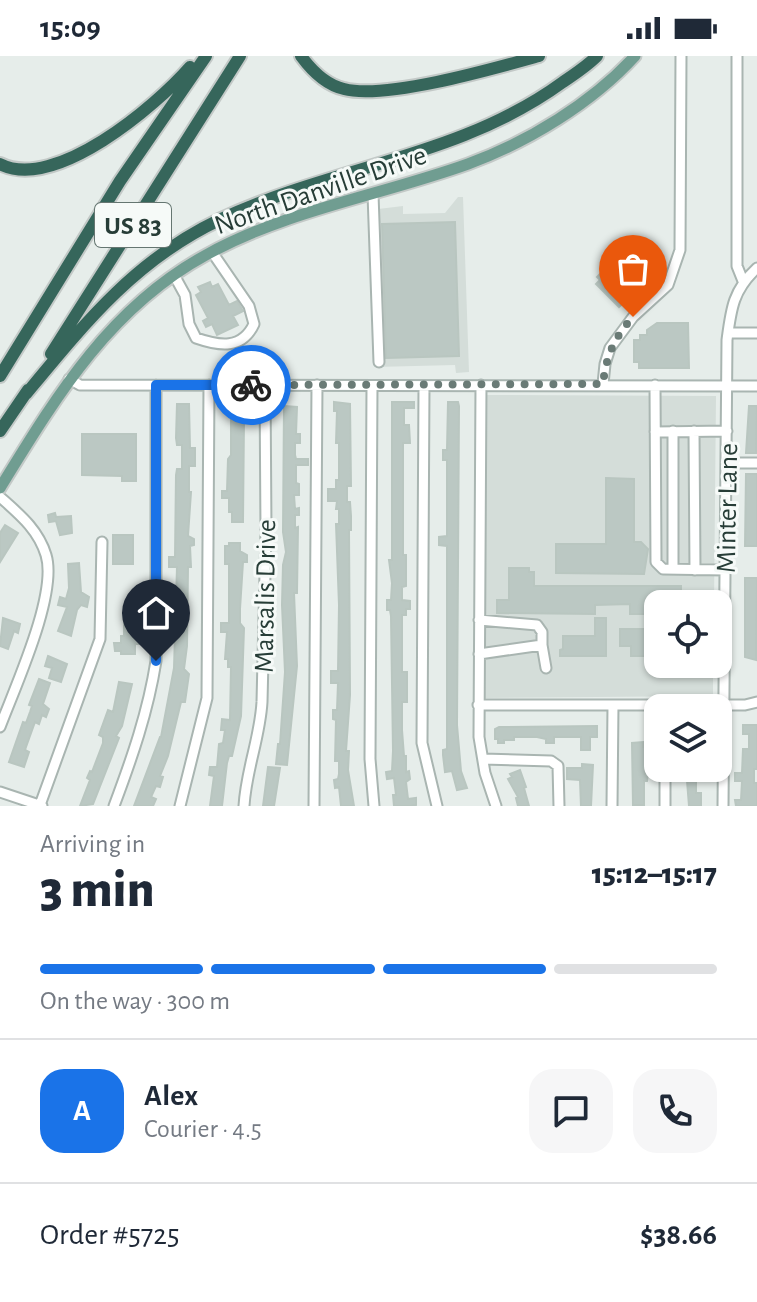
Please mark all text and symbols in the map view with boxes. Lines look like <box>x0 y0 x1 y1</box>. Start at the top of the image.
text: 15:09 <box>40 13 101 43</box>
street label: North Danville Drive <box>211 142 430 240</box>
road number: US 83 <box>95 203 171 247</box>
pin <box>599 235 667 317</box>
icon: bag <box>611 247 655 291</box>
courier <box>211 345 291 425</box>
icon: bike <box>229 363 273 407</box>
street label: Minter Lane <box>713 443 743 573</box>
street label: Marsalis Drive <box>251 519 281 673</box>
pin <box>122 579 190 661</box>
map controls <box>644 590 732 782</box>
button: locate <box>644 590 732 678</box>
icon: home <box>134 591 178 635</box>
button: layers <box>644 694 732 782</box>
text: Arriving in <box>40 831 145 857</box>
text: 15:12–15:17 <box>592 859 717 889</box>
text: 3 min <box>40 864 154 916</box>
text: On the way · 300 m <box>40 988 230 1014</box>
button: chat <box>529 1069 613 1153</box>
button: phone <box>633 1069 717 1153</box>
text: Alex <box>144 1081 198 1111</box>
text: A <box>73 1096 91 1126</box>
text: Courier · 4.5 <box>144 1116 262 1142</box>
text: Order #5725 <box>40 1220 179 1250</box>
text: $38.66 <box>640 1220 717 1250</box>

